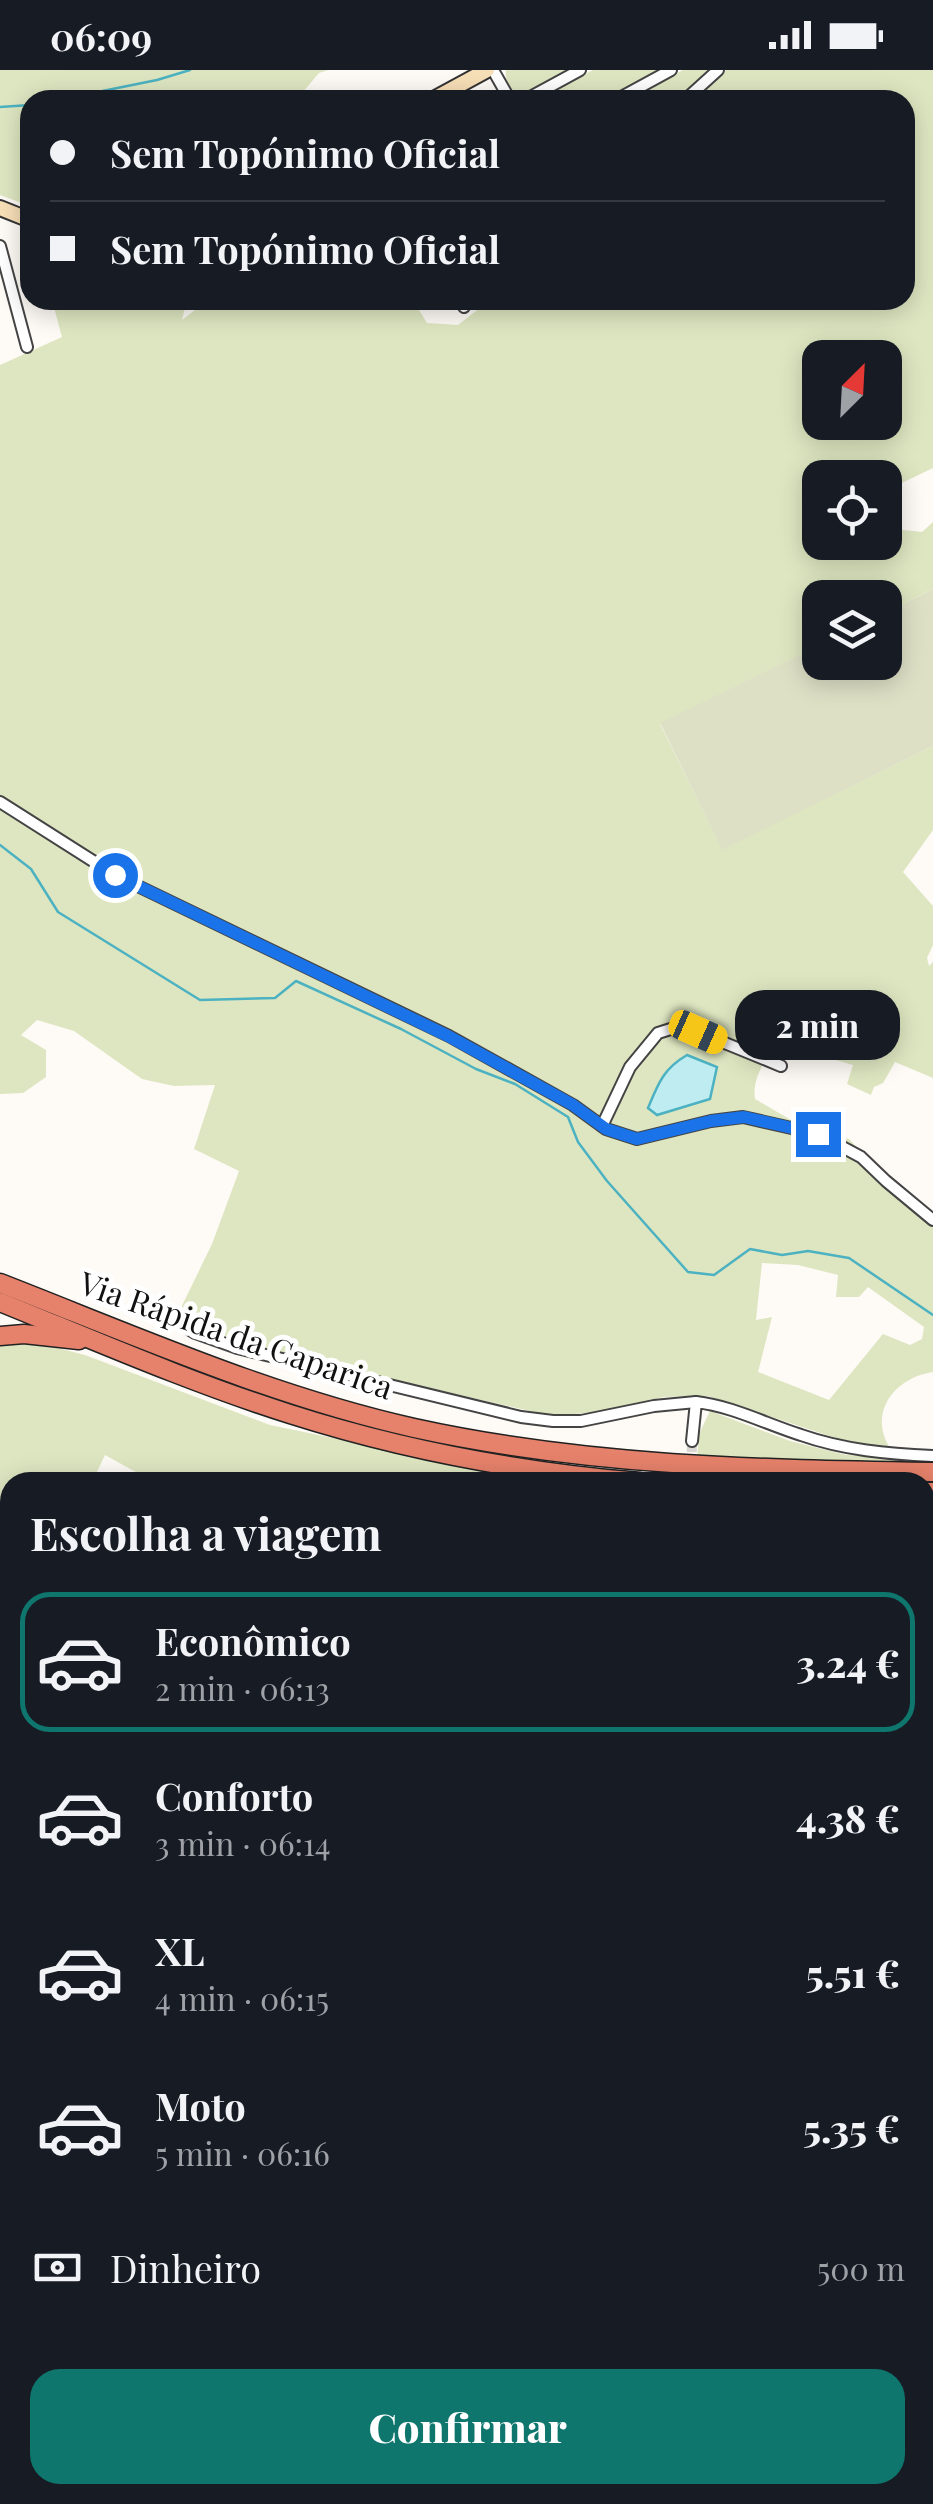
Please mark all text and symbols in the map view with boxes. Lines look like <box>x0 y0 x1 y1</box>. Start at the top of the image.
text: 06:09 <box>50 10 152 61</box>
text: Sem Topónimo Oficial <box>110 127 500 178</box>
text: Sem Topónimo Oficial <box>110 223 500 274</box>
north arrow <box>802 340 902 440</box>
map controls <box>802 340 902 680</box>
button: locate <box>802 460 902 560</box>
button: layers <box>802 580 902 680</box>
route start <box>93 853 138 898</box>
callout: 2 min <box>736 989 900 1059</box>
text: 2 min <box>776 1003 859 1046</box>
car <box>664 1006 732 1058</box>
route end <box>796 1112 841 1157</box>
street label: Via Rápida da Caparica <box>74 1259 399 1407</box>
text: Escolha a viagem <box>30 1502 382 1562</box>
text: Econômico <box>155 1615 351 1666</box>
icon: car <box>35 1617 125 1707</box>
text: 3.24 € <box>796 1637 900 1688</box>
text: 2 min · 06:13 <box>155 1666 330 1709</box>
text: Conforto <box>155 1770 313 1821</box>
icon: car <box>35 1772 125 1862</box>
text: 4.38 € <box>796 1792 900 1843</box>
text: 3 min · 06:14 <box>155 1821 331 1864</box>
text: XL <box>155 1925 204 1976</box>
icon: car <box>35 1927 125 2017</box>
text: 5.51 € <box>806 1947 900 1998</box>
text: 4 min · 06:15 <box>155 1976 329 2019</box>
text: Moto <box>155 2080 246 2131</box>
icon: car <box>35 2082 125 2172</box>
text: 5.35 € <box>803 2102 900 2153</box>
text: 5 min · 06:16 <box>155 2131 330 2174</box>
icon: cash <box>30 2240 85 2295</box>
text: Dinheiro <box>110 2242 261 2293</box>
text: 500 m <box>817 2246 905 2289</box>
button: Confirmar <box>30 2369 905 2484</box>

